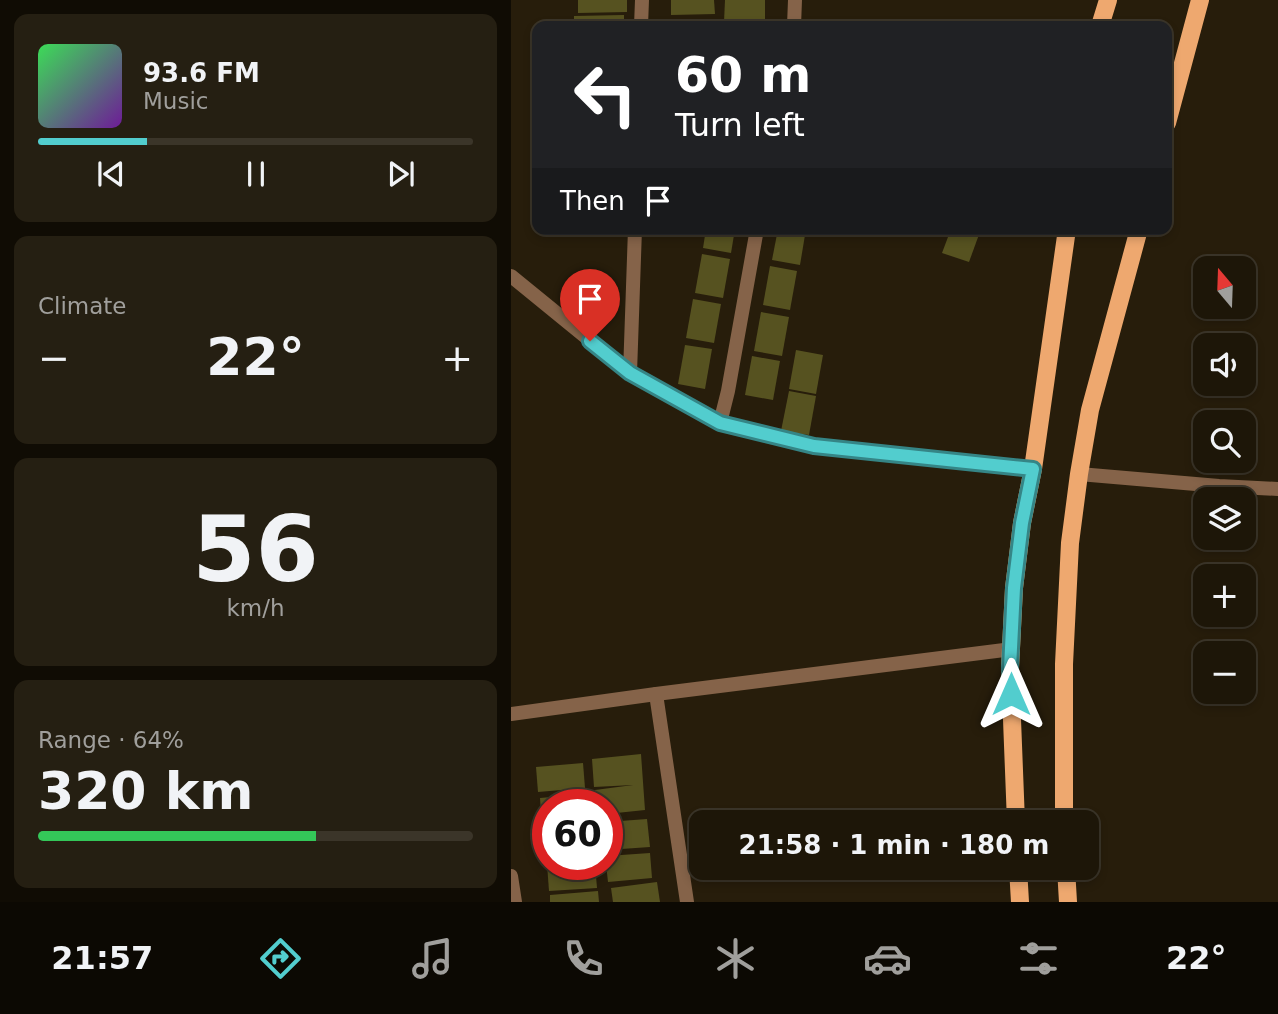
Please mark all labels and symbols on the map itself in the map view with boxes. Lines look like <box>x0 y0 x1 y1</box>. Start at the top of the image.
north arrow <box>1193 256 1257 318</box>
pin <box>560 269 620 341</box>
position arrow <box>974 657 1048 731</box>
speed limit sign: 60 <box>532 789 623 880</box>

